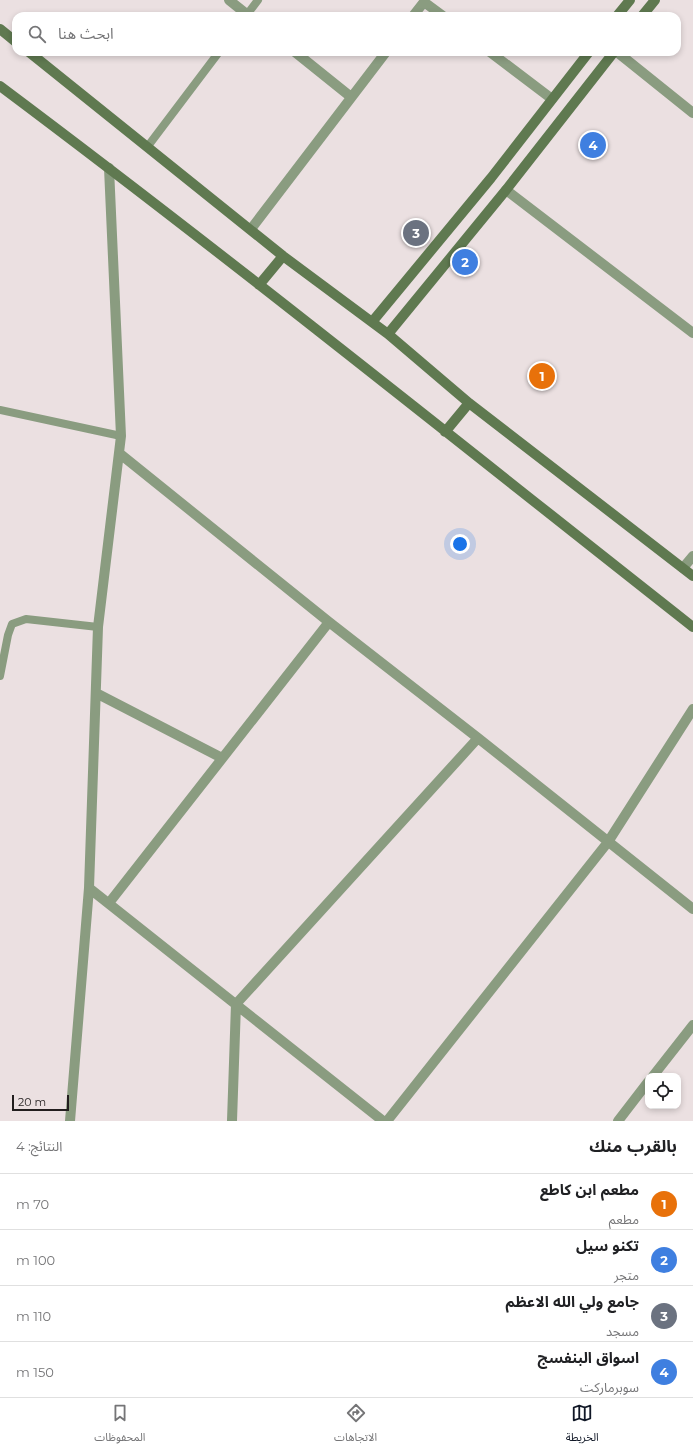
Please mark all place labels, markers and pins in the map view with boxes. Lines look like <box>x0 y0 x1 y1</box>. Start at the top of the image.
pin: 4 <box>580 130 606 160</box>
pin: 3 <box>403 218 429 248</box>
pin: 2 <box>452 247 478 277</box>
pin: 1 <box>529 361 555 391</box>

